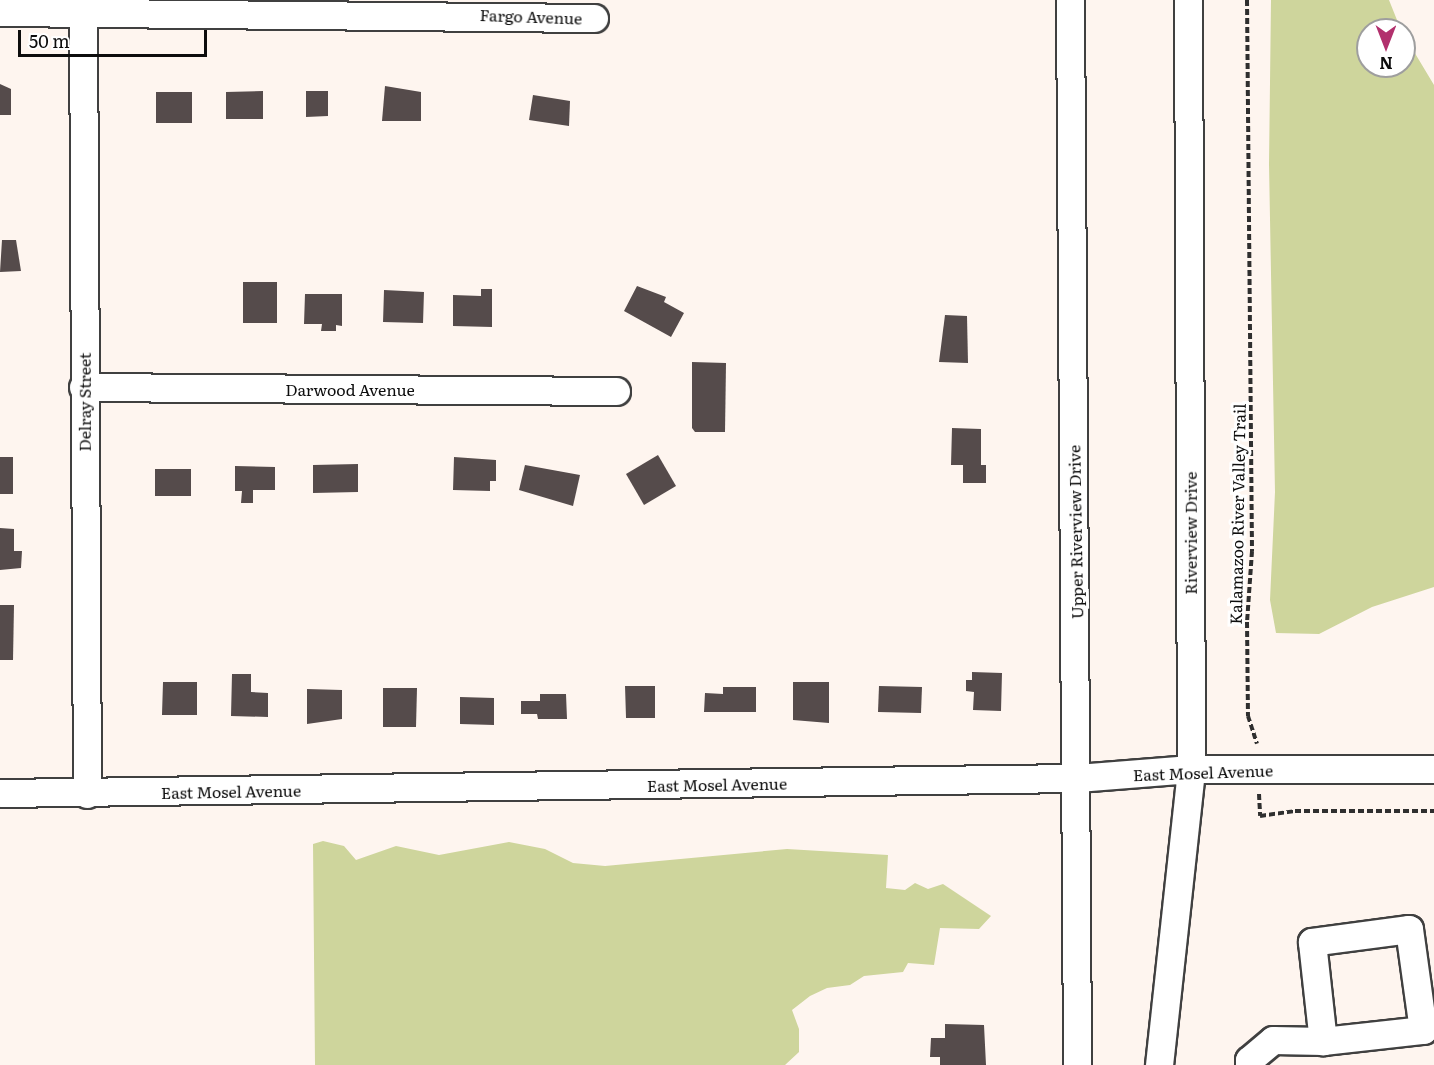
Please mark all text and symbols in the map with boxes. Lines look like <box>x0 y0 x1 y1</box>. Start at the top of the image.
street label: Fargo Avenue <box>479 5 583 27</box>
scale bar <box>21 18 210 56</box>
north arrow <box>1356 18 1416 78</box>
text: 50 m <box>29 27 70 54</box>
text: N <box>1379 52 1393 76</box>
street label: Delray Street <box>74 352 94 452</box>
street label: Darwood Avenue <box>285 379 415 399</box>
street label: Kalamazoo River Valley Trail <box>1225 403 1249 625</box>
street label: Upper Riverview Drive <box>1064 445 1086 619</box>
street label: Riverview Drive <box>1180 471 1200 595</box>
street label: East Mosel Avenue <box>1133 760 1273 784</box>
street label: East Mosel Avenue <box>647 773 787 795</box>
street label: East Mosel Avenue <box>161 780 301 802</box>

